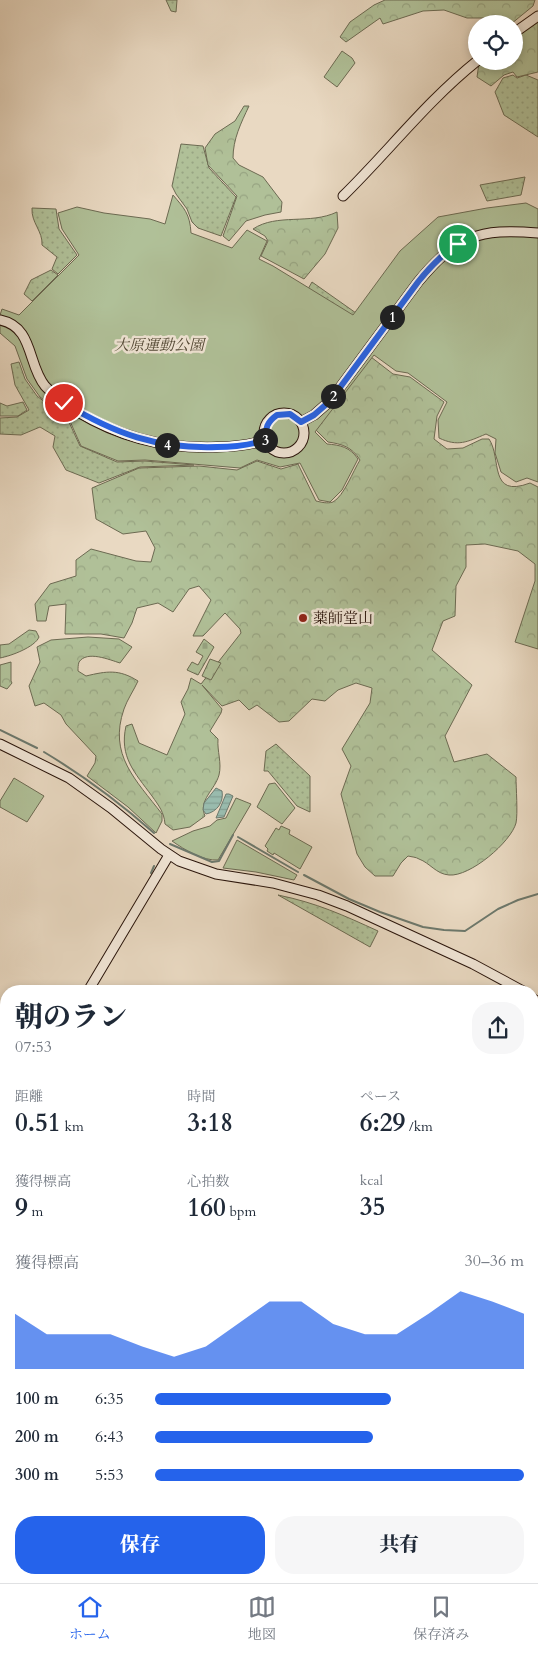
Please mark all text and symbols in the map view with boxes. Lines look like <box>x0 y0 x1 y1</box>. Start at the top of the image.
map controls <box>468 15 523 70</box>
button: locate <box>468 15 523 70</box>
pin <box>437 223 479 265</box>
icon: arrive <box>444 230 472 258</box>
pin: 1 <box>380 304 404 330</box>
text: 1 <box>389 308 396 327</box>
park label: 大原運動公園 <box>114 335 207 355</box>
pin <box>43 382 85 424</box>
pin: 2 <box>320 384 346 408</box>
text: 2 <box>330 387 337 406</box>
icon: check <box>50 389 78 417</box>
pin: 3 <box>252 428 278 452</box>
text: 3 <box>262 431 269 450</box>
pin: 4 <box>154 432 180 458</box>
text: 4 <box>164 436 171 455</box>
place label: 薬師堂山 <box>313 608 373 628</box>
marker: 薬師堂山 <box>297 612 309 624</box>
text: 朝のラン <box>15 998 127 1036</box>
button: share <box>472 1002 524 1054</box>
text: 07:53 <box>15 1036 52 1058</box>
text: 距離 <box>15 1087 43 1106</box>
text: 時間 <box>187 1087 215 1106</box>
text: ペース <box>360 1087 401 1106</box>
text: 0.51 <box>15 1106 61 1140</box>
text: 3:18 <box>187 1106 233 1140</box>
text: 6:29 <box>360 1106 405 1140</box>
text: km <box>61 1117 84 1136</box>
text: /km <box>405 1117 433 1136</box>
text: kcal <box>360 1171 383 1190</box>
text: 獲得標高 <box>15 1172 71 1191</box>
text: 心拍数 <box>187 1172 229 1191</box>
text: 35 <box>360 1190 385 1224</box>
text: 9 <box>15 1191 28 1225</box>
text: 160 <box>187 1191 226 1225</box>
text: m <box>28 1202 43 1221</box>
text: bpm <box>226 1202 256 1221</box>
text: 30–36 m <box>465 1250 524 1272</box>
text: 獲得標高 <box>15 1252 79 1274</box>
text: 100 m <box>15 1388 59 1410</box>
text: 6:35 <box>95 1388 124 1410</box>
text: 200 m <box>15 1426 59 1448</box>
text: 6:43 <box>95 1426 124 1448</box>
text: 300 m <box>15 1464 59 1486</box>
text: 5:53 <box>95 1464 124 1486</box>
button: 保存 <box>15 1516 265 1574</box>
button: 共有 <box>275 1516 524 1574</box>
tab: ホーム <box>69 1593 111 1644</box>
tab: 地図 <box>248 1593 276 1644</box>
tab: 保存済み <box>413 1593 469 1644</box>

